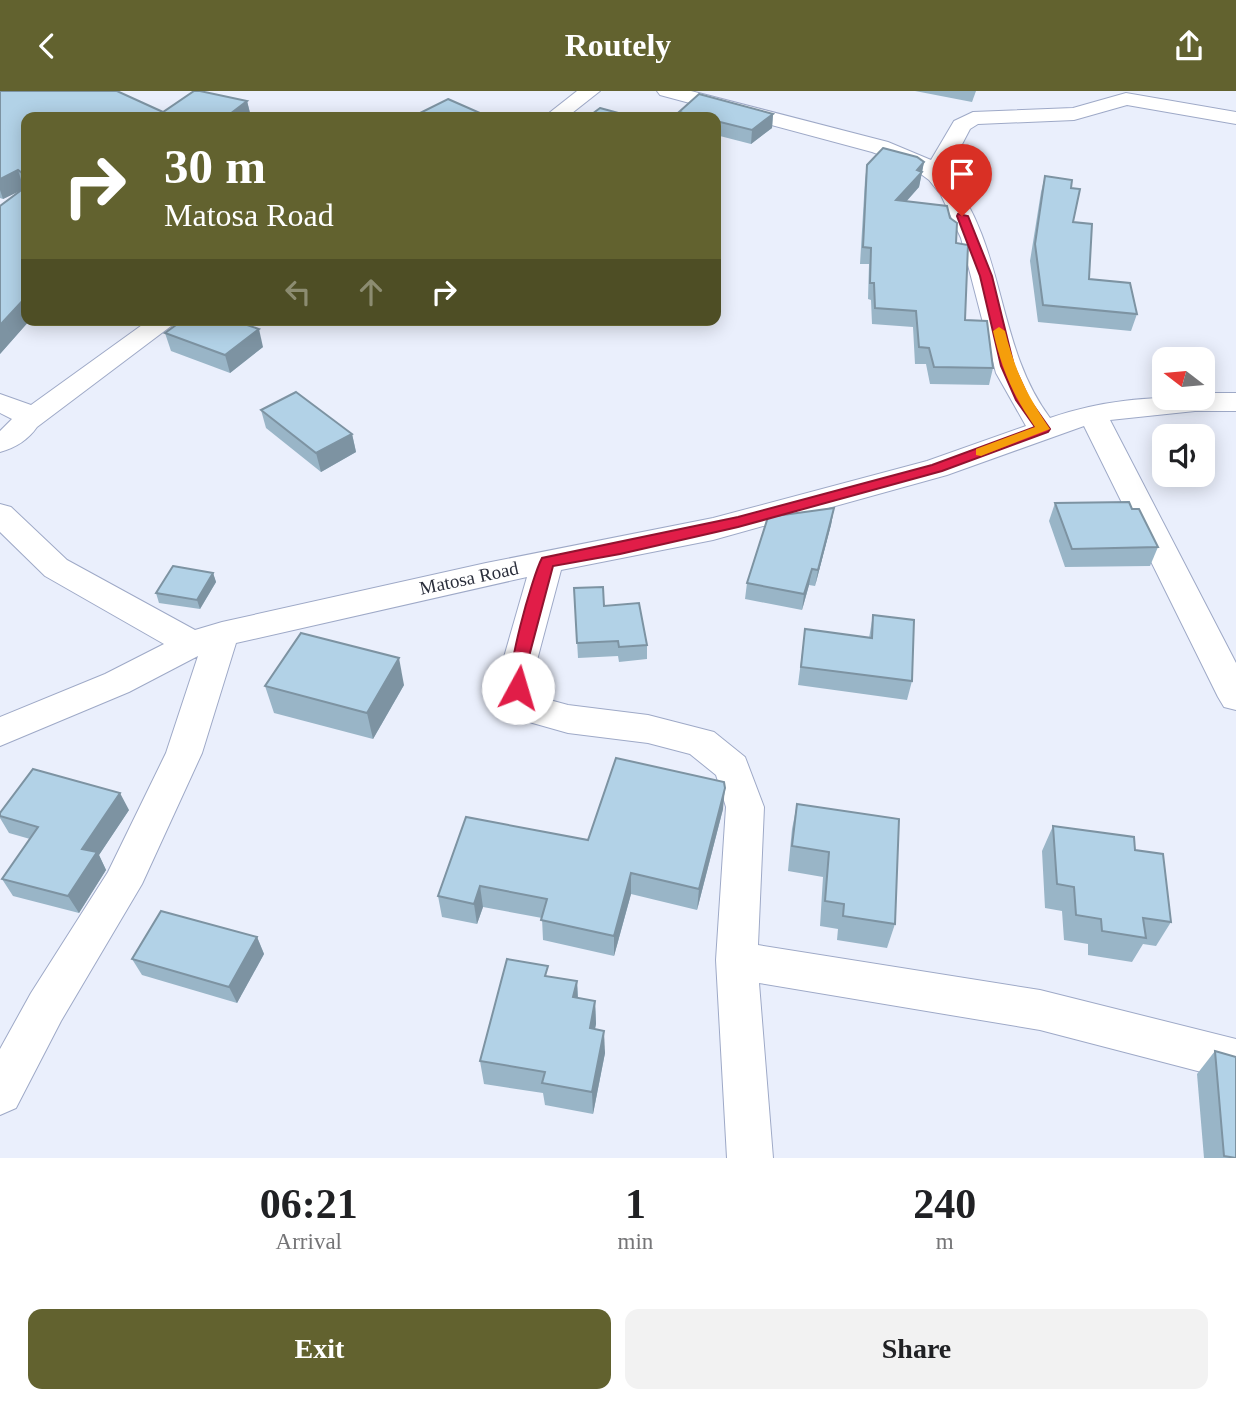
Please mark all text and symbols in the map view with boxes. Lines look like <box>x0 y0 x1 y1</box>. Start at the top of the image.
icon: back <box>28 27 66 65</box>
text: Routely <box>565 27 671 63</box>
icon: share <box>1170 27 1208 65</box>
text: 30 m <box>164 139 266 194</box>
icon: right <box>49 140 140 231</box>
pin <box>932 144 992 216</box>
icon: arrive <box>943 155 981 193</box>
text: Matosa Road <box>164 197 334 233</box>
icon: left <box>279 273 317 311</box>
icon: ahead <box>352 273 390 311</box>
icon: right <box>425 273 463 311</box>
north arrow <box>1152 347 1214 409</box>
map controls <box>1152 347 1215 487</box>
button: sound <box>1152 424 1215 487</box>
street label: Matosa Road <box>418 557 521 599</box>
position arrow <box>481 651 555 725</box>
text: 06:21 <box>260 1181 358 1227</box>
text: 1 <box>625 1181 646 1227</box>
text: 240 <box>913 1181 976 1227</box>
text: Arrival <box>276 1229 342 1254</box>
text: min <box>618 1229 653 1254</box>
text: m <box>936 1229 954 1254</box>
button: Exit <box>28 1309 611 1389</box>
button: Share <box>625 1309 1208 1389</box>

